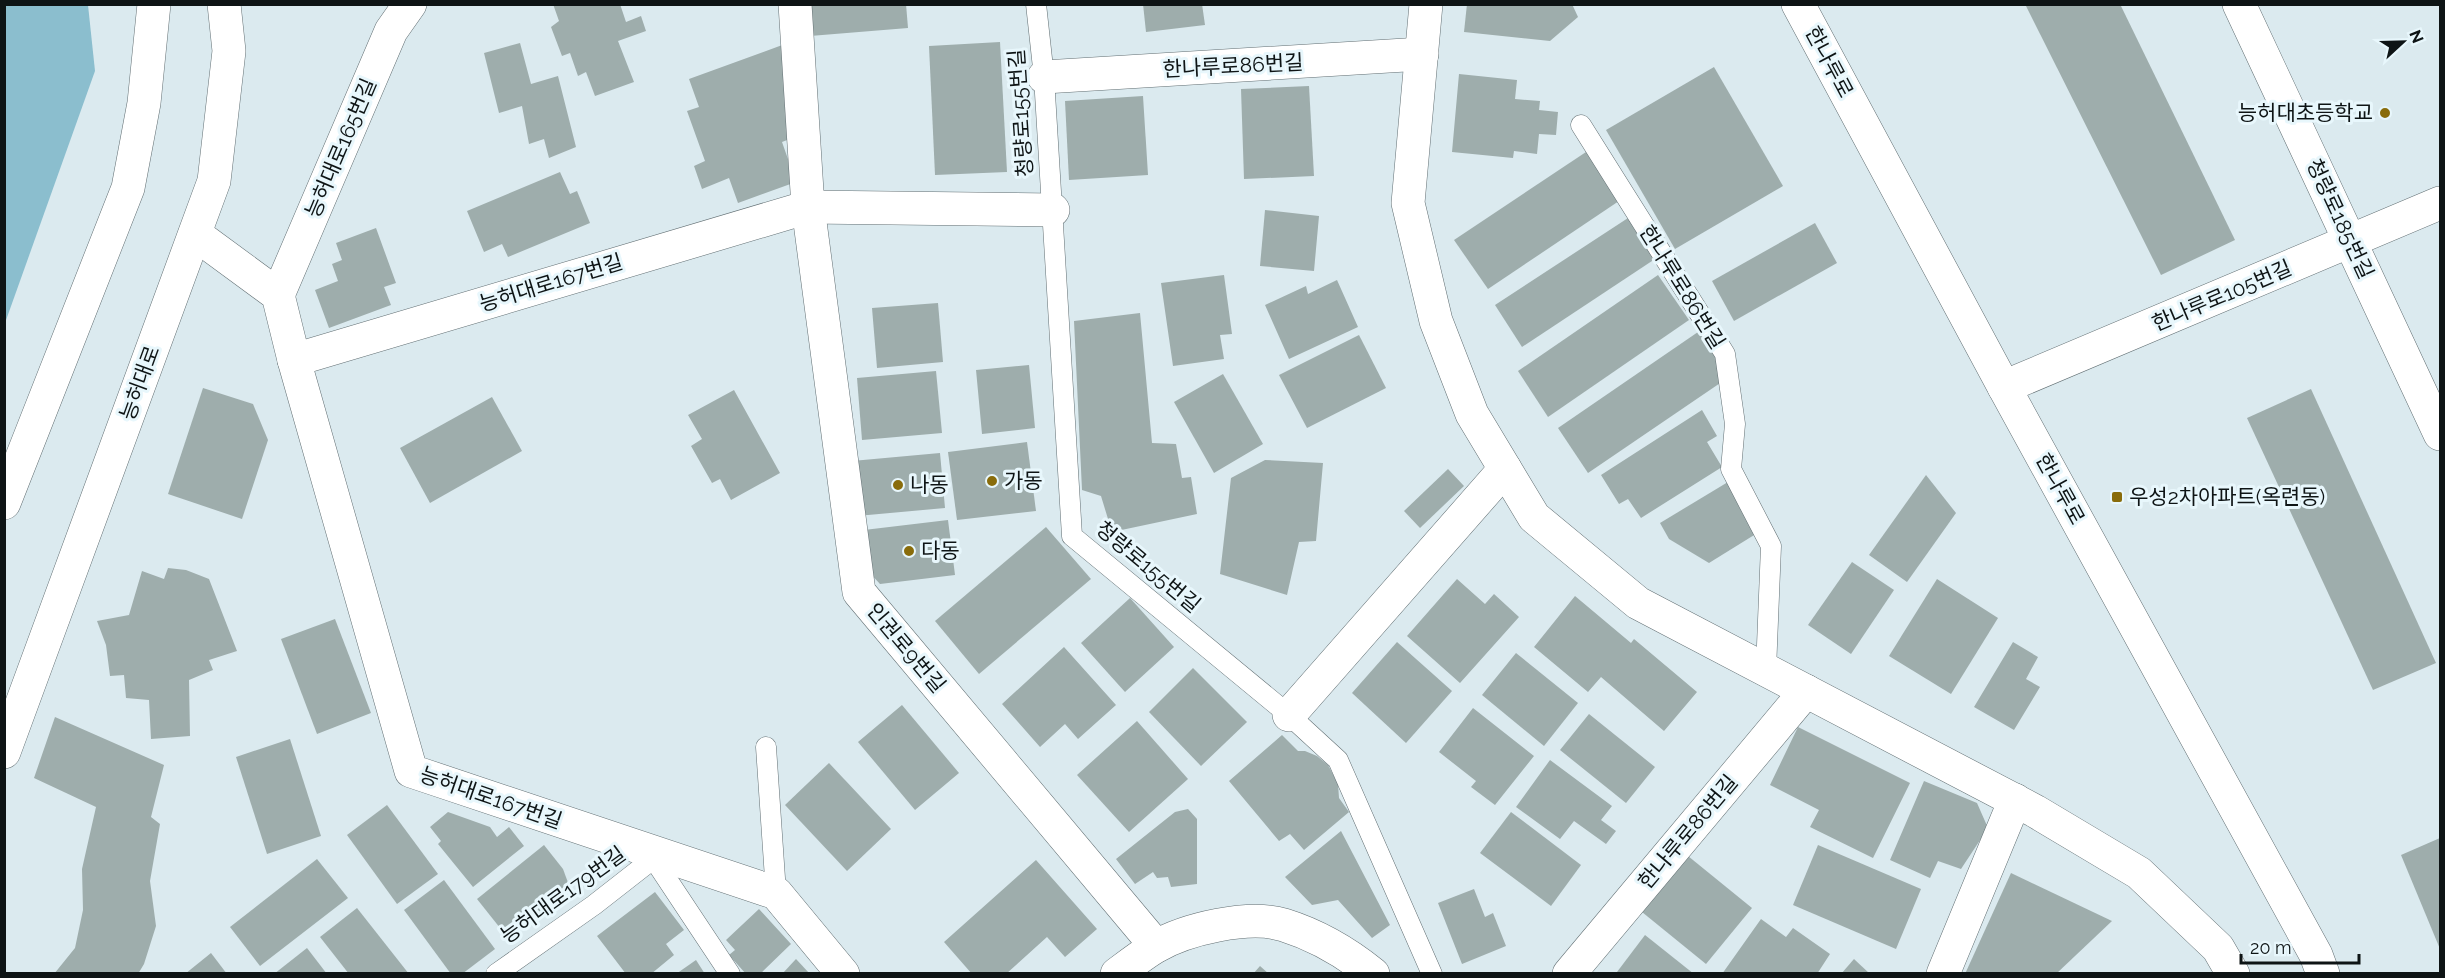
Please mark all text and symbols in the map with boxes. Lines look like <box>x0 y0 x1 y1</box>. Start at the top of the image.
north arrow <box>2373 12 2433 72</box>
street label: 한나루로 <box>1800 22 1859 102</box>
text: N <box>2405 27 2428 46</box>
street label: 청량로155번길 <box>1004 48 1037 178</box>
street label: 한나루로86번길 <box>1162 49 1304 82</box>
street label: 능허대로165번길 <box>300 74 381 221</box>
place label: 능허대초등학교 <box>2238 100 2373 125</box>
marker: 능허대초등학교 <box>2378 106 2392 120</box>
street label: 청량로185번길 <box>2302 155 2379 283</box>
street label: 한나루로86번길 <box>1634 220 1730 353</box>
street label: 능허대로167번길 <box>476 249 626 316</box>
street label: 한나루로105번길 <box>2148 255 2295 336</box>
street label: 능허대로 <box>115 342 164 423</box>
street label: 한나루로 <box>2031 449 2090 529</box>
place label: 가동 <box>1004 468 1043 493</box>
place label: 나동 <box>910 472 949 497</box>
marker: 가동 <box>985 474 999 488</box>
marker: 나동 <box>891 478 905 492</box>
place label: 우성2차아파트(옥련동) <box>2129 484 2325 509</box>
marker: 우성2차아파트(옥련동) <box>2110 490 2124 504</box>
street label: 청량로155번길 <box>1091 516 1206 617</box>
place label: 다동 <box>921 538 960 563</box>
marker: 다동 <box>902 544 916 558</box>
street label: 인권로9번길 <box>862 598 951 697</box>
street label: 능허대로167번길 <box>417 761 566 834</box>
street label: 한나루로86번길 <box>1633 770 1743 894</box>
street label: 능허대로179번길 <box>495 841 630 948</box>
scale bar <box>2241 927 2360 965</box>
text: 20 m <box>2250 937 2292 958</box>

